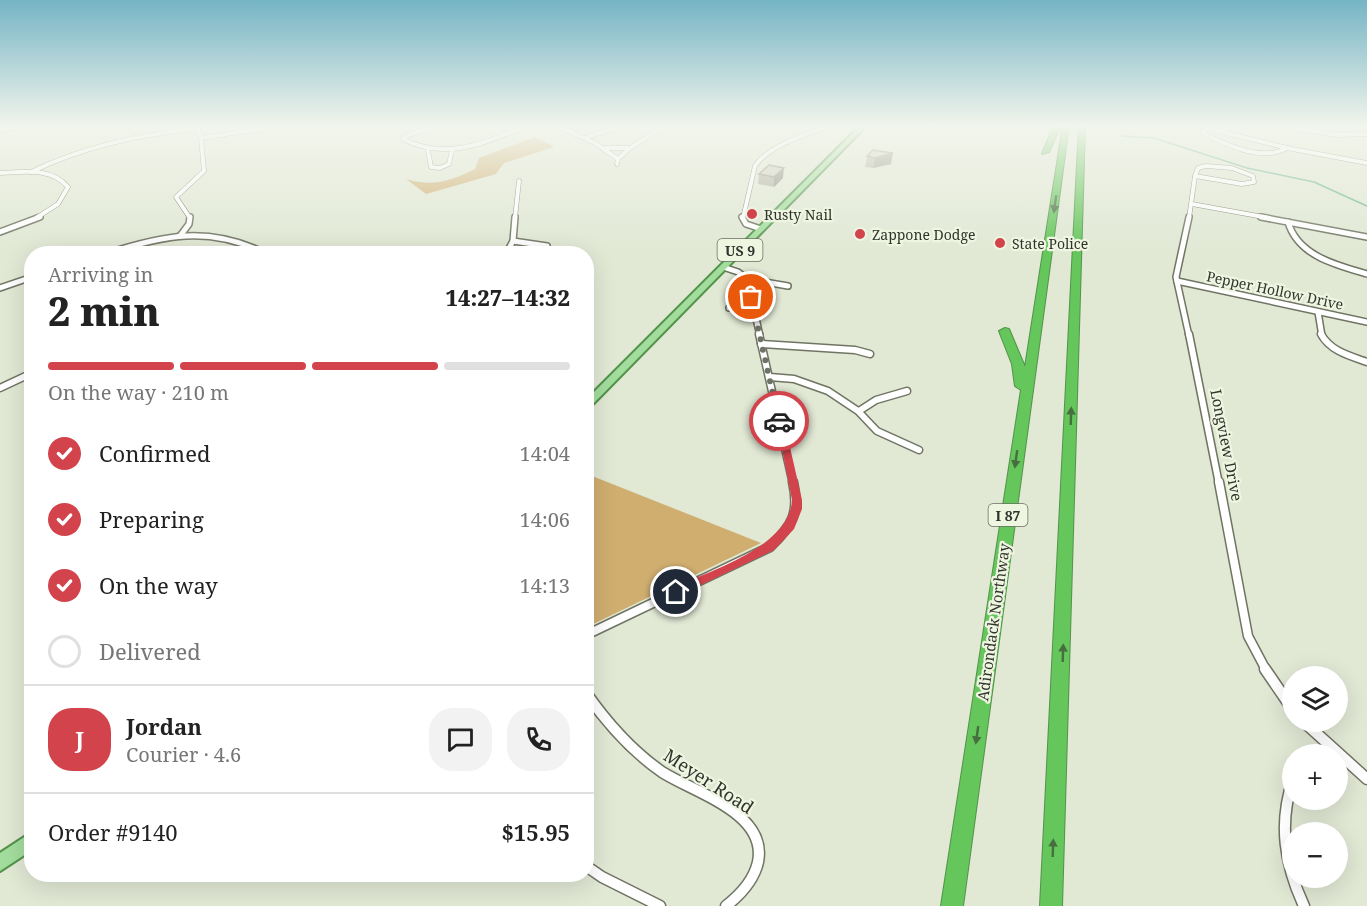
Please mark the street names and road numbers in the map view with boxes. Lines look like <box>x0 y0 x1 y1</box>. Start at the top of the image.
road number: US 9 <box>718 239 762 261</box>
street label: Pepper Hollow Drive <box>1205 266 1345 314</box>
street label: Longview Drive <box>1206 387 1248 503</box>
road number: I 87 <box>988 504 1028 526</box>
street label: Adirondack Northway <box>972 541 1014 702</box>
street label: Meyer Road <box>659 743 759 819</box>

